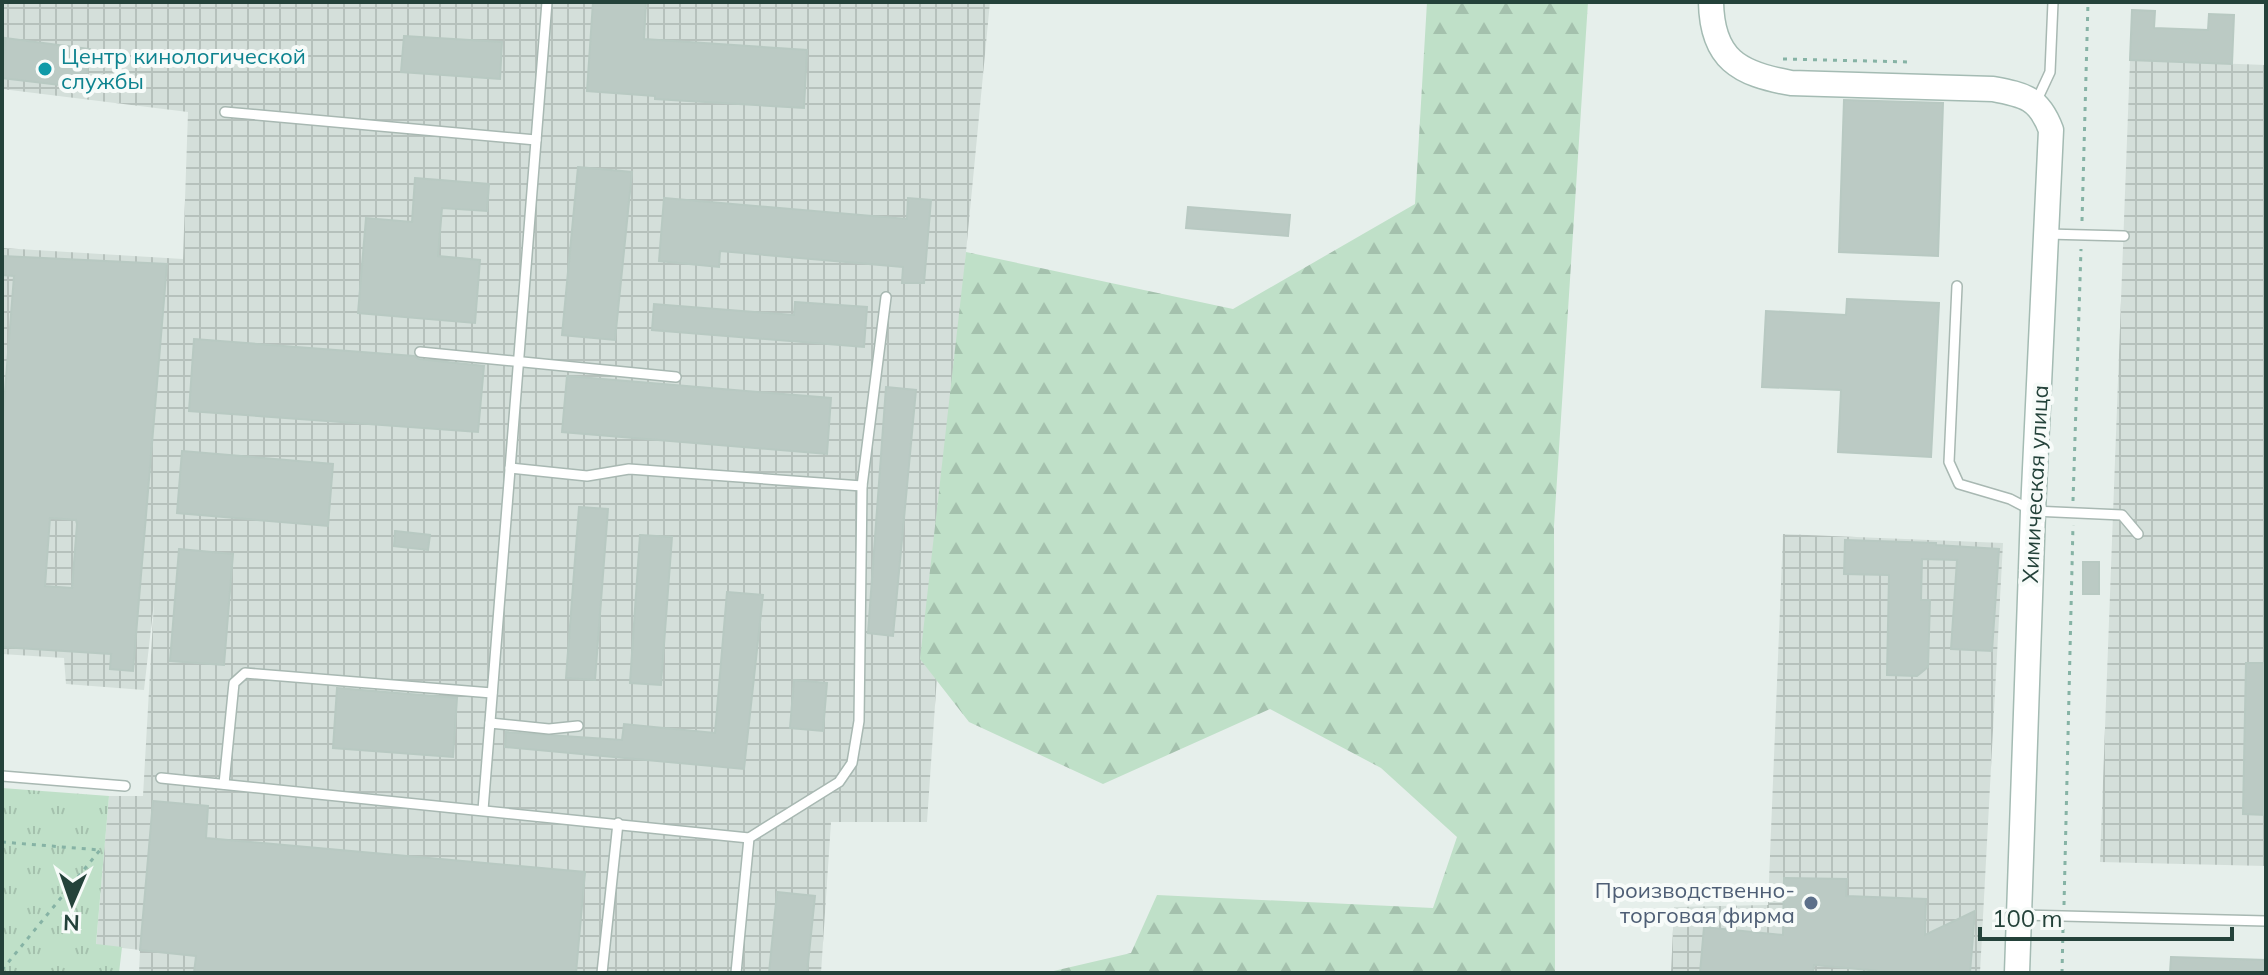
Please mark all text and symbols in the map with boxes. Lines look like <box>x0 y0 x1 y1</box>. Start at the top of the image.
place label: Центр кинологической службы <box>61 42 306 95</box>
marker: Центр кинологической службы <box>36 60 54 78</box>
street label: Химическая улица <box>2016 384 2054 584</box>
north arrow <box>32 863 112 943</box>
place label: Производственно- торговая фирма <box>1595 876 1795 929</box>
scale bar <box>1980 891 2232 941</box>
marker: Производственно- торговая фирма <box>1802 894 1820 912</box>
text: 100 m <box>1992 903 2063 933</box>
text: N <box>63 909 80 937</box>

